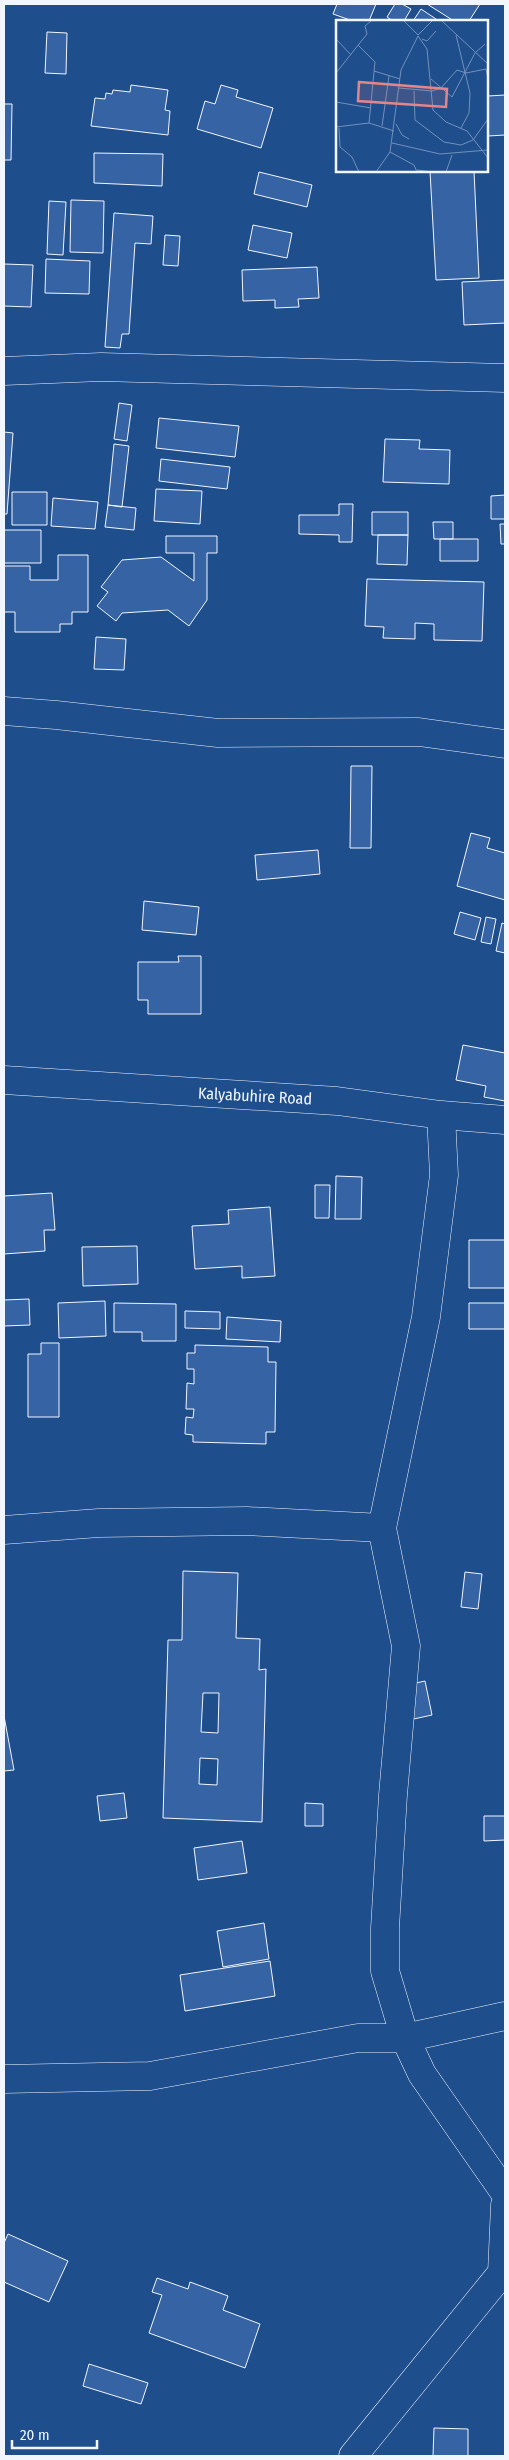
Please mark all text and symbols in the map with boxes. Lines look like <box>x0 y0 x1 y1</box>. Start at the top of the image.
inset map <box>336 20 489 172</box>
street label: Kalyabuhire Road <box>197 1084 313 1108</box>
scale bar <box>12 2418 98 2450</box>
text: 20 m <box>20 2426 50 2444</box>

